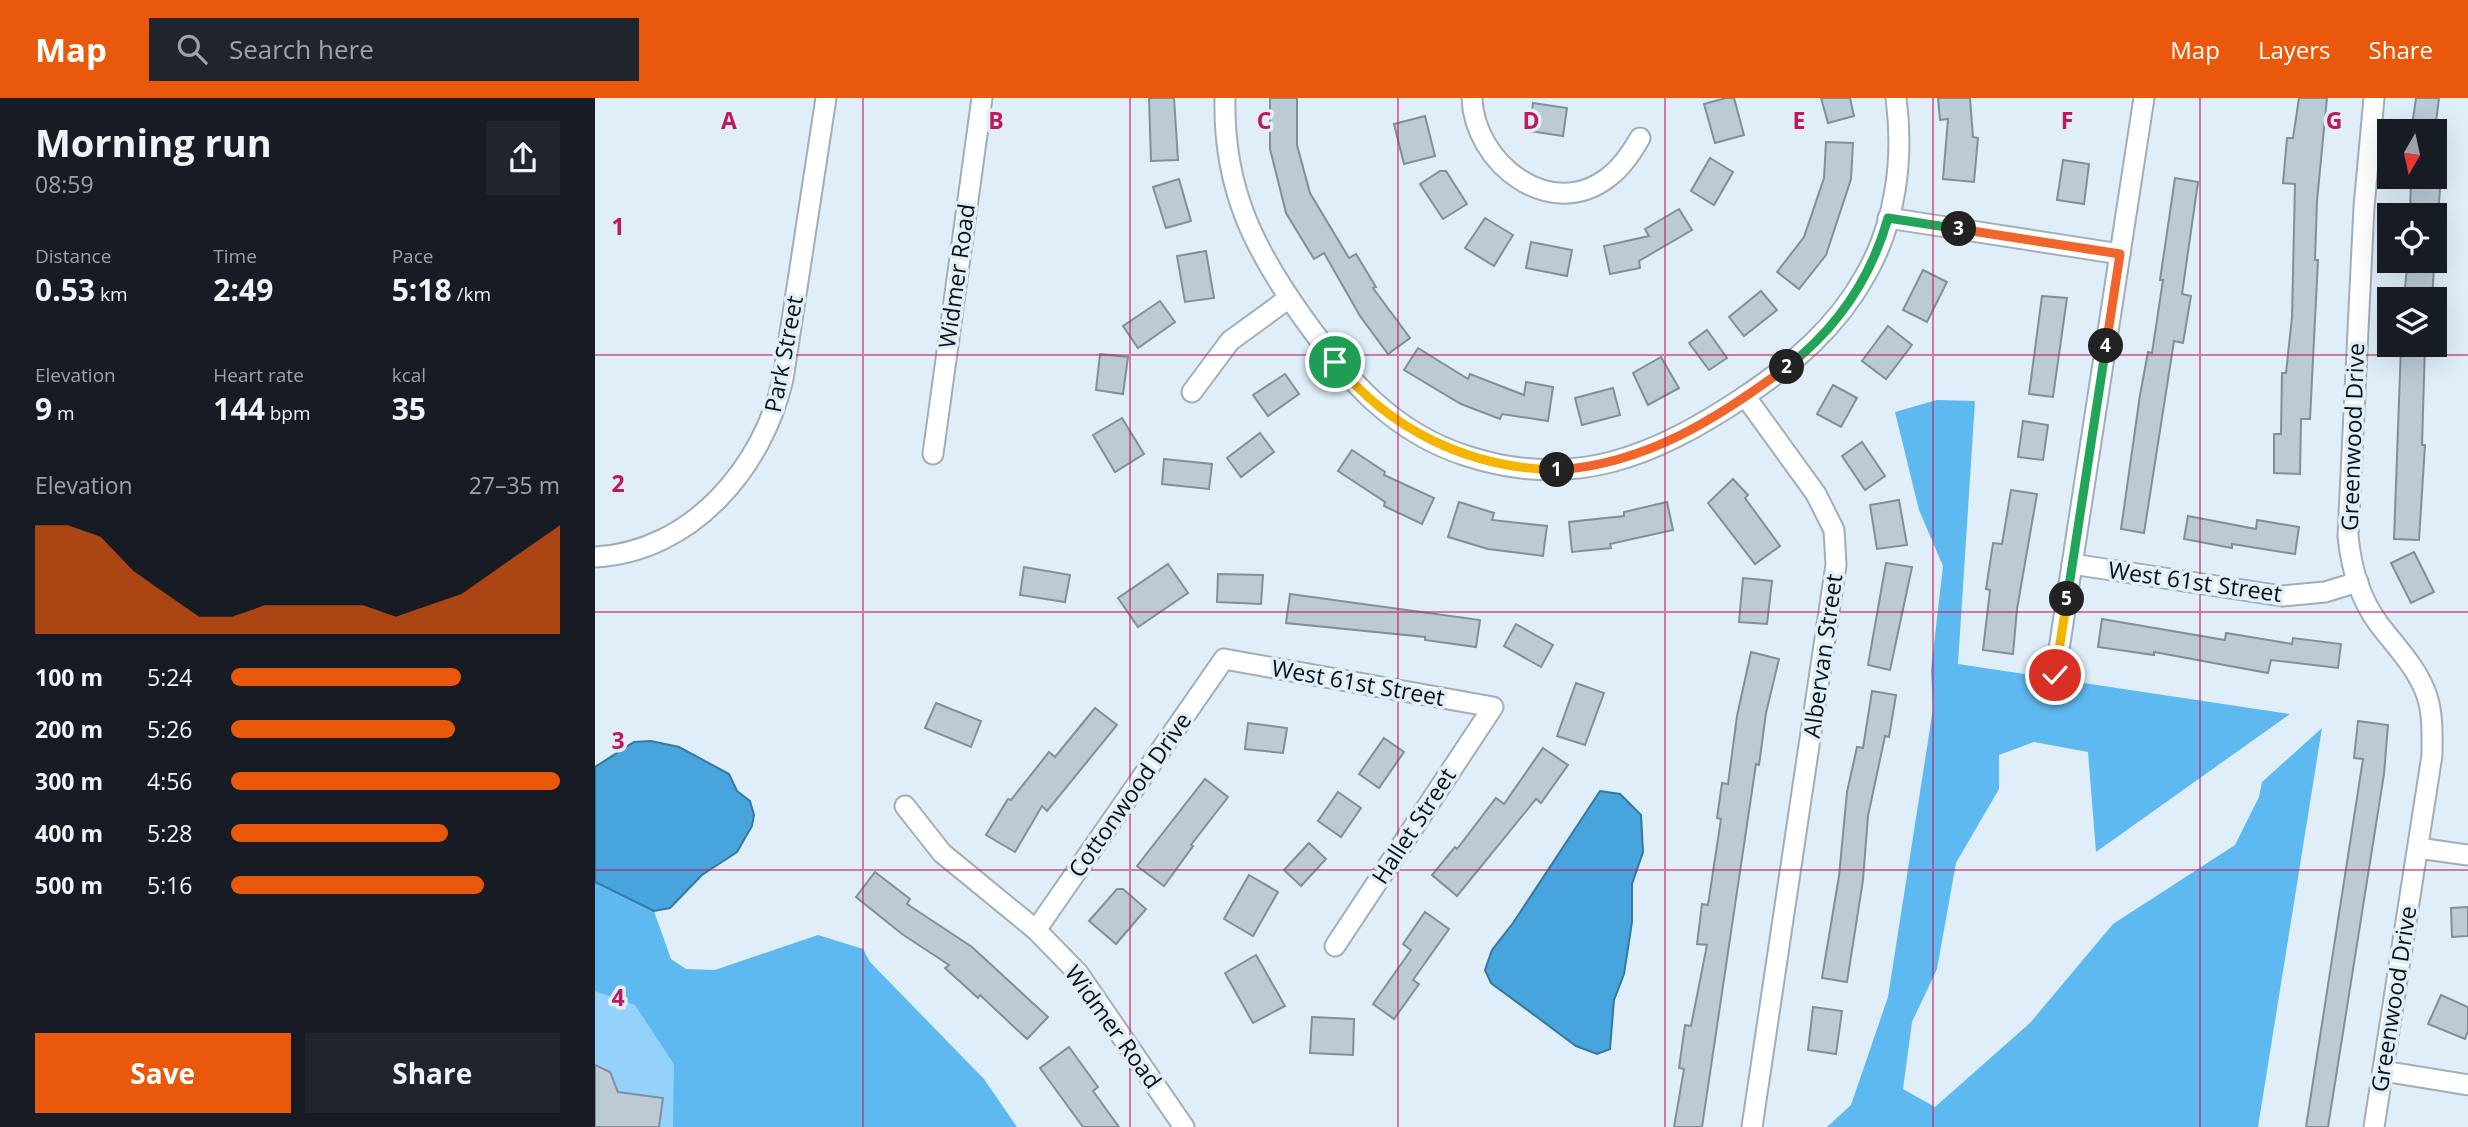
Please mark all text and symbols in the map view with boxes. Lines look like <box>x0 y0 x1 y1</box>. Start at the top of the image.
search box <box>149 18 639 81</box>
text: Map <box>35 27 107 72</box>
icon: search <box>173 30 211 68</box>
text: Search here <box>229 31 374 67</box>
text: Map <box>2170 33 2220 66</box>
text: Layers <box>2258 33 2331 66</box>
text: Share <box>2369 33 2433 66</box>
text: A <box>721 104 737 136</box>
text: B <box>988 104 1004 136</box>
text: C <box>1257 104 1271 136</box>
text: D <box>1522 104 1540 136</box>
text: E <box>1793 104 1805 136</box>
text: F <box>2061 104 2073 136</box>
text: G <box>2326 104 2342 136</box>
text: Morning run <box>35 116 272 168</box>
north arrow <box>2377 119 2447 189</box>
map controls <box>2377 119 2447 357</box>
button: share <box>486 121 560 195</box>
text: 08:59 <box>35 168 94 200</box>
street label: Widmer Road <box>930 202 982 350</box>
button: locate <box>2377 203 2447 273</box>
text: 1 <box>611 210 625 242</box>
pin: 3 <box>1941 212 1977 246</box>
text: 3 <box>1953 215 1964 241</box>
text: Distance <box>35 243 111 269</box>
text: Time <box>213 243 257 269</box>
text: Pace <box>392 243 433 269</box>
text: 0.53 <box>35 269 95 310</box>
text: 2:49 <box>213 269 273 310</box>
text: 5:18 <box>392 269 452 310</box>
text: km <box>95 281 128 307</box>
text: /km <box>452 281 491 307</box>
button: layers <box>2377 287 2447 357</box>
street label: Park Street <box>756 293 810 415</box>
pin: 4 <box>2089 328 2123 364</box>
pin <box>1305 332 1365 392</box>
text: 4 <box>2100 332 2111 358</box>
icon: arrive <box>1316 343 1354 381</box>
street label: Greenwood Drive <box>2333 343 2371 531</box>
pin: 2 <box>1769 350 1805 384</box>
text: 2 <box>1781 353 1792 379</box>
text: Elevation <box>35 362 116 388</box>
text: Heart rate <box>213 362 304 388</box>
text: kcal <box>392 362 426 388</box>
text: 9 <box>35 388 52 429</box>
text: 144 <box>213 388 265 429</box>
text: 35 <box>392 388 426 429</box>
text: m <box>52 400 75 426</box>
text: bpm <box>265 400 311 426</box>
pin: 1 <box>1539 452 1574 488</box>
text: 1 <box>1551 456 1562 482</box>
text: 2 <box>611 467 625 499</box>
text: Elevation <box>35 469 133 501</box>
text: 27–35 m <box>469 469 560 501</box>
street label: West 61st Street <box>2106 553 2284 609</box>
street label: Albervan Street <box>1795 572 1849 740</box>
pin: 5 <box>2049 582 2085 616</box>
text: 5 <box>2061 585 2072 611</box>
pin <box>2025 645 2085 705</box>
street label: West 61st Street <box>1269 651 1447 713</box>
icon: check <box>2036 656 2074 694</box>
text: 100 m <box>35 661 103 693</box>
text: 5:24 <box>147 661 193 693</box>
street label: Cottonwood Drive <box>1060 706 1198 883</box>
text: 200 m <box>35 713 103 745</box>
text: 5:26 <box>147 713 193 745</box>
text: 3 <box>611 724 625 756</box>
street label: Hallet Street <box>1364 761 1463 890</box>
text: 300 m <box>35 765 103 797</box>
text: 4:56 <box>147 765 193 797</box>
text: 400 m <box>35 817 103 849</box>
text: 5:28 <box>147 817 193 849</box>
text: 500 m <box>35 869 103 901</box>
text: 5:16 <box>147 869 193 901</box>
street label: Greenwood Drive <box>2363 904 2424 1094</box>
street label: Widmer Road <box>1058 958 1170 1095</box>
text: 4 <box>611 981 625 1013</box>
button: Save <box>35 1033 291 1113</box>
button: Share <box>305 1033 560 1113</box>

